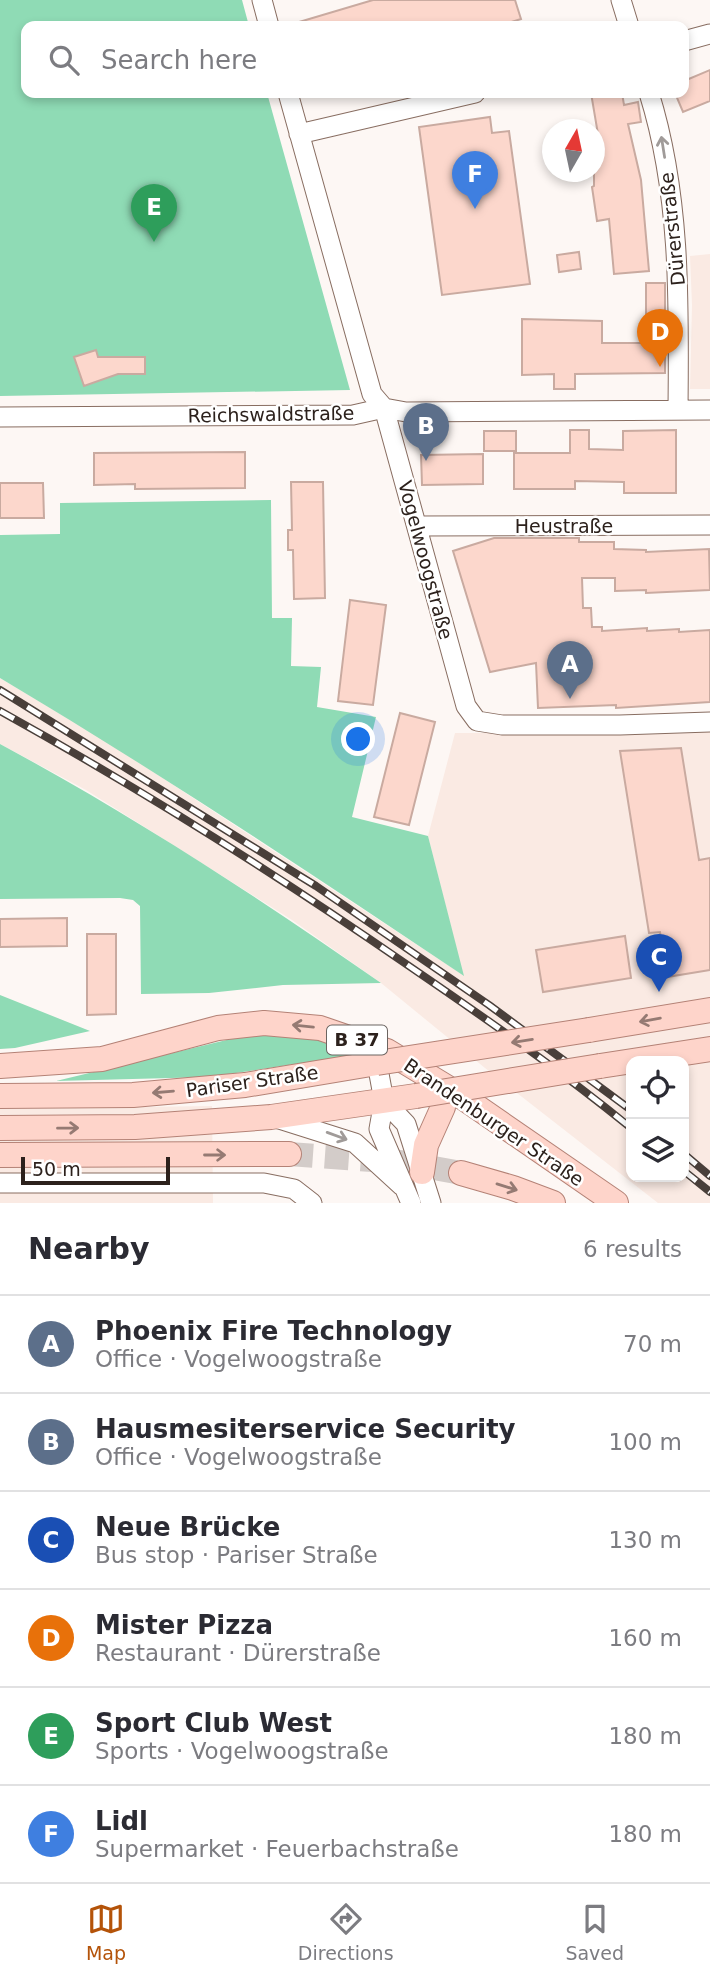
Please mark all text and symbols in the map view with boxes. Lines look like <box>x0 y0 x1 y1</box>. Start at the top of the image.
search box <box>21 21 689 98</box>
icon: search <box>45 41 83 79</box>
text: Search here <box>101 45 257 75</box>
north arrow <box>542 119 605 182</box>
one-way arrow <box>656 136 669 159</box>
pin: F <box>452 151 498 209</box>
street label: Dürerstraße <box>655 171 689 287</box>
pin: E <box>131 184 177 242</box>
pin: D <box>637 309 683 367</box>
street label: Reichswaldstraße <box>187 402 355 426</box>
pin: B <box>403 403 449 461</box>
street label: Vogelwoogstraße <box>394 478 458 642</box>
street label: Heustraße <box>515 515 613 537</box>
pin: A <box>547 641 593 699</box>
your location <box>341 722 375 756</box>
pin: C <box>636 934 682 992</box>
one-way arrow <box>639 1014 662 1027</box>
one-way arrow <box>293 1019 315 1032</box>
road number: B 37 <box>327 1026 387 1055</box>
one-way arrow <box>511 1035 534 1048</box>
street label: Brandenburger Straße <box>400 1054 588 1190</box>
map controls <box>626 1056 689 1182</box>
button: locate <box>626 1056 689 1119</box>
street label: Pariser Straße <box>184 1061 320 1101</box>
one-way arrow <box>153 1086 175 1099</box>
button: layers <box>626 1119 689 1182</box>
one-way arrow <box>56 1121 79 1135</box>
one-way arrow <box>325 1131 347 1143</box>
one-way arrow <box>203 1148 226 1161</box>
scale bar <box>21 1154 170 1186</box>
text: 50 m <box>32 1158 81 1180</box>
one-way arrow <box>496 1181 518 1194</box>
text: Nearby <box>28 1231 150 1266</box>
text: 6 results <box>583 1236 682 1262</box>
text: Phoenix Fire Technology <box>95 1316 452 1346</box>
text: A <box>42 1331 60 1357</box>
text: 70 m <box>623 1331 682 1357</box>
text: Office · Vogelwoogstraße <box>95 1346 382 1372</box>
text: Hausmesiterservice Security <box>95 1414 516 1444</box>
text: B <box>42 1429 60 1455</box>
text: 100 m <box>608 1429 682 1455</box>
text: Office · Vogelwoogstraße <box>95 1444 382 1470</box>
text: Neue Brücke <box>95 1512 280 1542</box>
text: C <box>43 1527 59 1553</box>
text: 130 m <box>608 1527 682 1553</box>
text: Bus stop · Pariser Straße <box>95 1542 378 1568</box>
text: Mister Pizza <box>95 1610 273 1640</box>
text: D <box>41 1625 61 1651</box>
text: 160 m <box>608 1625 682 1651</box>
text: Restaurant · Dürerstraße <box>95 1640 381 1666</box>
text: Sport Club West <box>95 1708 332 1738</box>
text: E <box>43 1723 59 1749</box>
text: 180 m <box>608 1723 682 1749</box>
text: Sports · Vogelwoogstraße <box>95 1738 389 1764</box>
text: Lidl <box>95 1806 148 1836</box>
text: F <box>43 1821 59 1847</box>
text: 180 m <box>608 1821 682 1847</box>
text: Supermarket · Feuerbachstraße <box>95 1836 459 1862</box>
tab: Map <box>86 1900 126 1964</box>
tab: Directions <box>298 1900 394 1964</box>
tab: Saved <box>565 1900 624 1964</box>

